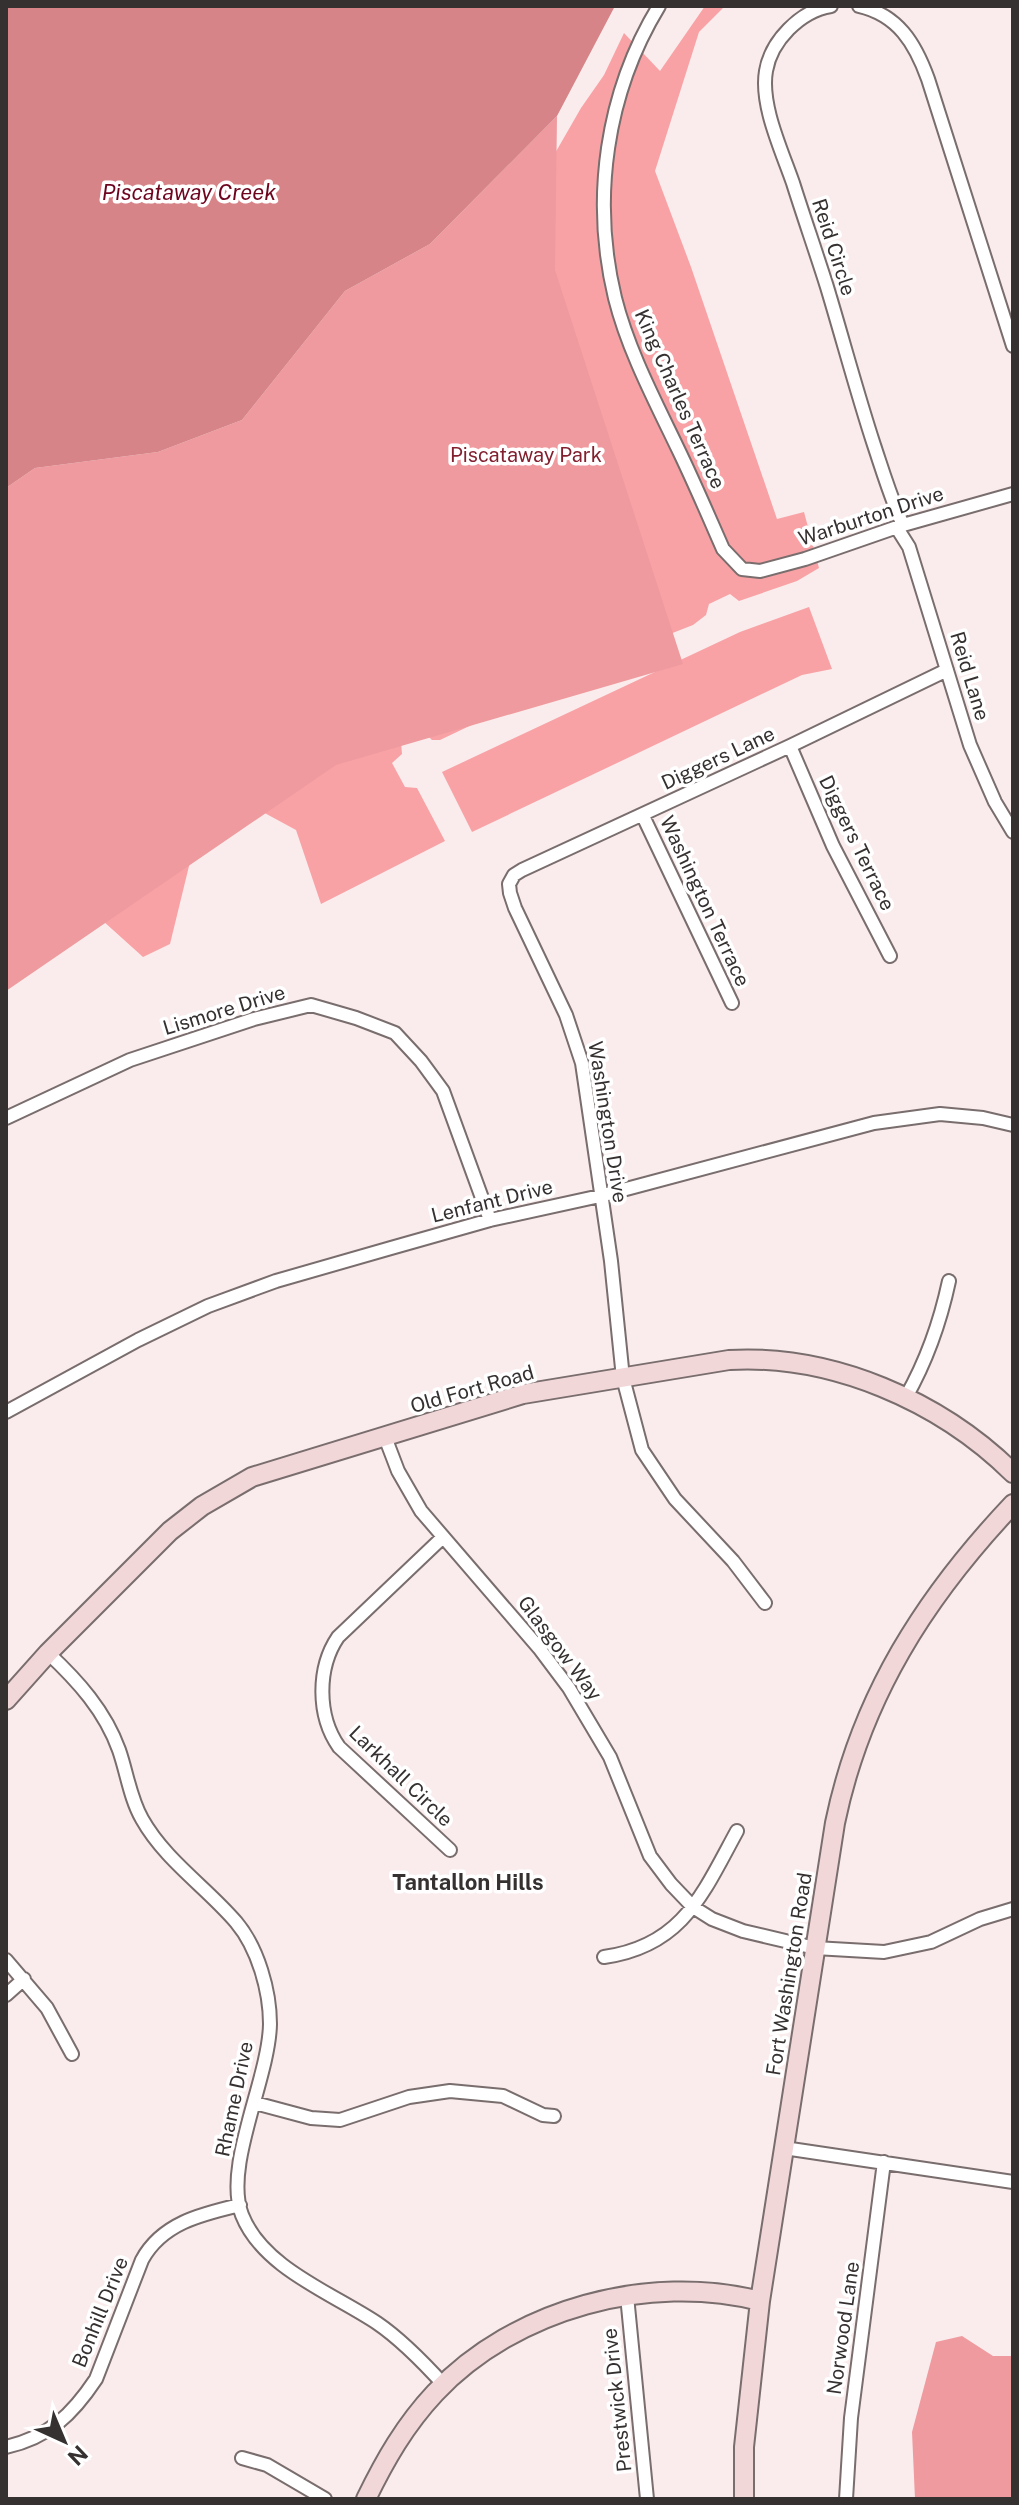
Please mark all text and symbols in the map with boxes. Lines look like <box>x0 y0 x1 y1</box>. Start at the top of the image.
water label: Piscataway Creek <box>102 179 276 205</box>
street label: Reid Circle <box>807 196 861 298</box>
street label: King Charles Terrace <box>630 306 730 492</box>
park label: Piscataway Park <box>450 443 602 467</box>
street label: Warburton Drive <box>795 481 947 551</box>
street label: Reid Lane <box>945 629 995 723</box>
street label: Diggers Lane <box>658 721 778 795</box>
street label: Diggers Terrace <box>814 772 900 914</box>
street label: Washington Terrace <box>655 812 755 990</box>
street label: Lismore Drive <box>160 980 288 1040</box>
street label: Washington Drive <box>583 1040 633 1204</box>
street label: Lenfant Drive <box>429 1174 555 1228</box>
street label: Old Fort Road <box>408 1360 536 1418</box>
street label: Glasgow Way <box>513 1591 607 1705</box>
street label: Larkhall Circle <box>344 1721 458 1831</box>
district label: Tantallon Hills <box>392 1869 544 1895</box>
street label: Fort Washington Road <box>761 1871 817 2077</box>
street label: Rhame Drive <box>210 2039 258 2159</box>
street label: Bonhill Drive <box>67 2253 133 2371</box>
street label: Norwood Lane <box>822 2260 864 2396</box>
street label: Prestwick Drive <box>598 2327 636 2473</box>
north arrow <box>24 2401 104 2481</box>
text: N <box>63 2440 93 2471</box>

